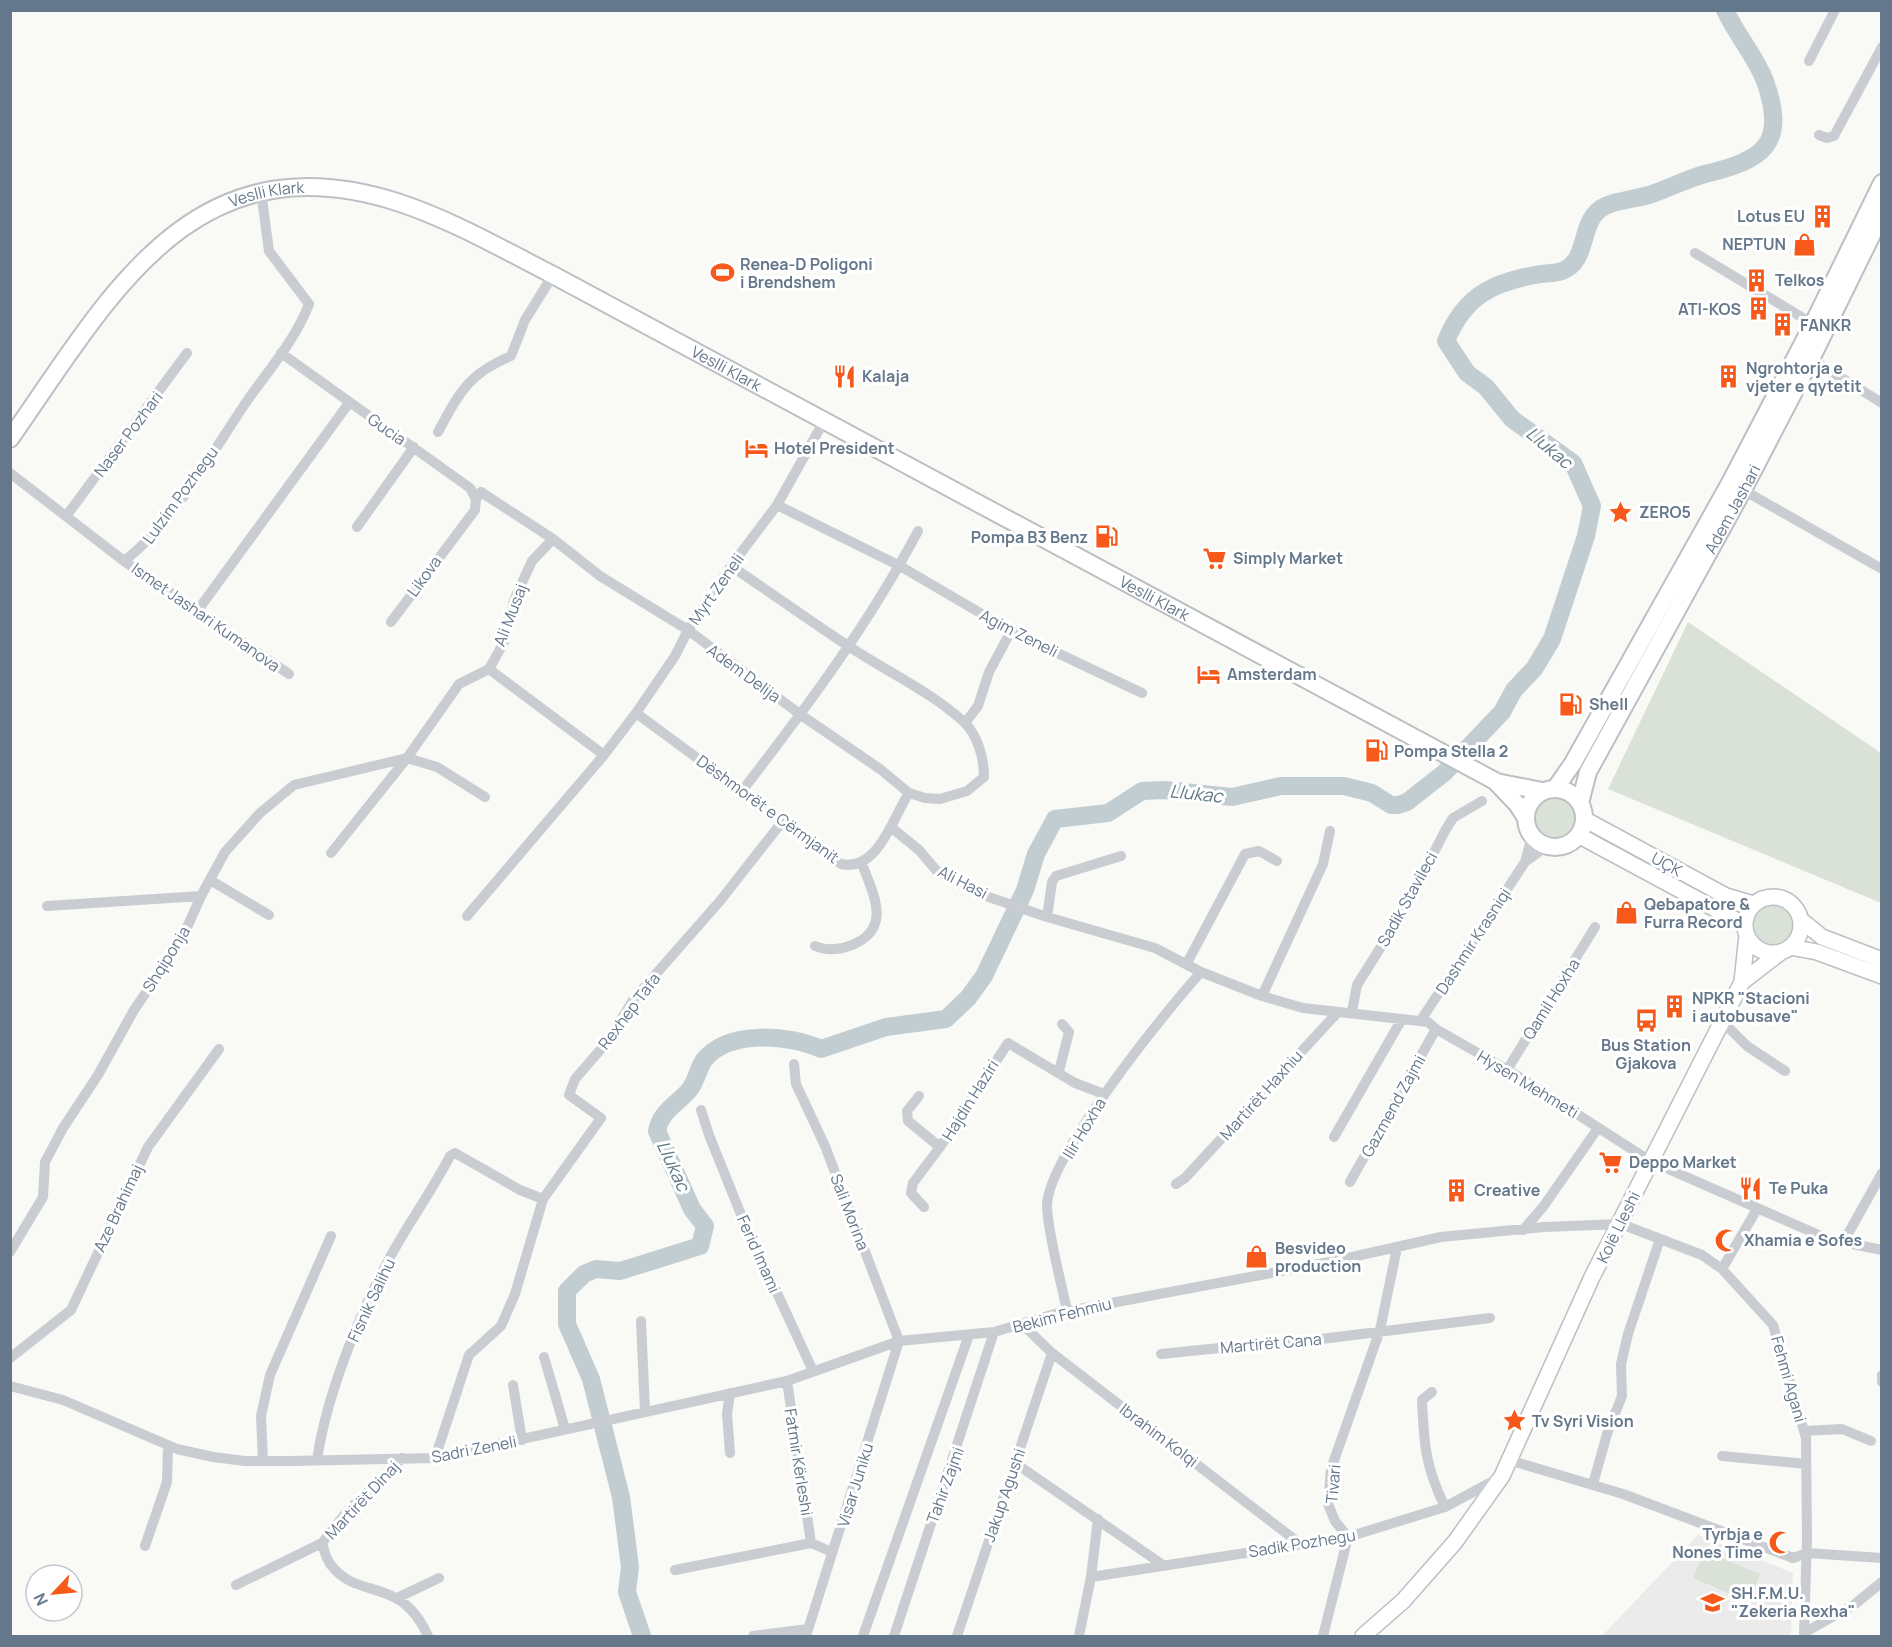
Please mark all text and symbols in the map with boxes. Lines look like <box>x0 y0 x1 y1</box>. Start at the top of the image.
street label: Veslli Klark <box>226 176 306 212</box>
building icon: Lotus EU <box>1810 203 1836 229</box>
place label: Lotus EU <box>1737 205 1805 227</box>
shop icon: NEPTUN <box>1791 231 1817 257</box>
place label: NEPTUN <box>1722 233 1786 255</box>
place label: Renea-D Poligoni i Brendshem <box>740 253 873 293</box>
sports icon: Renea-D Poligoni i Brendshem <box>709 260 735 286</box>
building icon: Telkos <box>1744 267 1770 293</box>
place label: Telkos <box>1775 269 1825 291</box>
building icon: ATI-KOS <box>1746 296 1772 322</box>
place label: ATI-KOS <box>1678 298 1741 320</box>
building icon: FANKR <box>1769 312 1795 338</box>
place label: FANKR <box>1800 314 1851 336</box>
street label: Veslli Klark <box>687 340 766 397</box>
place label: Ngrohtorja e vjeter e qytetit <box>1746 357 1862 397</box>
restaurant icon: Kalaja <box>831 363 857 389</box>
building icon: Ngrohtorja e vjeter e qytetit <box>1715 364 1741 390</box>
place label: Kalaja <box>862 365 909 387</box>
street label: Naser Pozhari <box>89 387 167 481</box>
street label: Gucia <box>363 408 411 450</box>
water label: Llukac <box>1522 421 1579 475</box>
hotel icon: Hotel President <box>743 435 769 461</box>
place label: Hotel President <box>774 437 895 459</box>
street label: Lulzim Pozhegu <box>137 442 223 548</box>
street label: Adem Jashari <box>1699 461 1765 557</box>
place icon: ZERO5 <box>1608 499 1634 525</box>
place label: ZERO5 <box>1639 501 1691 523</box>
fuel station icon: Pompa B3 Benz <box>1093 524 1119 550</box>
place label: Pompa B3 Benz <box>971 526 1088 548</box>
supermarket icon: Simply Market <box>1202 545 1228 571</box>
place label: Simply Market <box>1233 547 1343 569</box>
street label: Myrt Zeneli <box>683 549 749 629</box>
street label: Likova <box>402 551 446 601</box>
street label: Ismet Jashari Kumanova <box>127 557 285 677</box>
street label: Veslli Klark <box>1116 570 1195 627</box>
street label: Ali Musaj <box>488 581 532 649</box>
street label: Agim Zeneli <box>976 604 1062 662</box>
street label: Adem Delija <box>703 639 785 707</box>
hotel icon: Amsterdam <box>1196 661 1222 687</box>
place label: Amsterdam <box>1227 663 1317 685</box>
fuel station icon: Shell <box>1558 691 1584 717</box>
place label: Shell <box>1589 693 1628 715</box>
fuel station icon: Pompa Stella 2 <box>1363 738 1389 764</box>
place label: Pompa Stella 2 <box>1394 740 1508 762</box>
street label: Dëshmorët e Cërmjanit <box>692 750 844 868</box>
water label: Llukac <box>1169 778 1226 808</box>
street label: UÇK <box>1648 847 1687 882</box>
street label: Sadik Stavileci <box>1372 848 1442 950</box>
street label: Ali Hasi <box>934 860 992 904</box>
street label: Dashmir Krasniqi <box>1430 884 1516 998</box>
place label: Qebapatore & Furra Record <box>1644 893 1750 933</box>
shop icon: Qebapatore & Furra Record <box>1613 900 1639 926</box>
street label: Shqiponja <box>137 922 195 996</box>
street label: Qamil Hoxha <box>1517 954 1585 1044</box>
street label: Rexhep Tafa <box>593 968 665 1054</box>
place label: NPKR "Stacioni i autobusave" <box>1692 987 1810 1027</box>
building icon: NPKR "Stacioni i autobusave" <box>1661 994 1687 1020</box>
bus stop icon: Bus Station Gjakova <box>1633 1007 1659 1033</box>
place label: Bus Station Gjakova <box>1601 1034 1691 1074</box>
street label: Martirët Haxhiu <box>1215 1045 1307 1145</box>
street label: Hysen Mehmeti <box>1473 1045 1583 1123</box>
street label: Gazmend Zajmi <box>1356 1051 1430 1161</box>
street label: Hajdin Haziri <box>936 1055 1004 1145</box>
street label: Ilir Hoxha <box>1057 1094 1111 1162</box>
water label: Llukac <box>652 1136 697 1196</box>
supermarket icon: Deppo Market <box>1598 1149 1624 1175</box>
place label: Deppo Market <box>1629 1151 1737 1173</box>
street label: Aze Brahimaj <box>88 1161 148 1255</box>
street label: Sali Morina <box>825 1171 875 1253</box>
restaurant icon: Te Puka <box>1738 1175 1764 1201</box>
building icon: Creative <box>1443 1177 1469 1203</box>
place label: Te Puka <box>1769 1177 1828 1199</box>
place label: Creative <box>1474 1179 1541 1201</box>
street label: Kolë Lleshi <box>1591 1187 1645 1267</box>
street label: Ferid Imami <box>732 1212 786 1296</box>
mosque icon: Xhamia e Sofes <box>1713 1227 1739 1253</box>
place label: Xhamia e Sofes <box>1744 1229 1863 1251</box>
place label: Besvideo production <box>1275 1237 1361 1277</box>
shop icon: Besvideo production <box>1244 1244 1270 1270</box>
street label: Fisnik Salihu <box>342 1255 400 1345</box>
street label: Bekim Fehmiu <box>1010 1292 1114 1338</box>
street label: Martirët Cana <box>1219 1328 1323 1358</box>
street label: Fehmi Agani <box>1766 1333 1812 1425</box>
street label: Ibrahim Kolqi <box>1115 1398 1203 1472</box>
street label: Fatmir Kërleshi <box>780 1407 818 1517</box>
place icon: Tv Syri Vision <box>1501 1408 1527 1434</box>
place label: Tv Syri Vision <box>1532 1410 1634 1432</box>
street label: Sadri Zeneli <box>430 1430 518 1468</box>
street label: Visar Juniku <box>832 1440 878 1530</box>
street label: Tahir Zajmi <box>921 1444 969 1526</box>
street label: Jakup Agushi <box>978 1445 1030 1545</box>
street label: Martirët Dinaj <box>320 1456 404 1544</box>
street label: Tivari <box>1320 1463 1346 1505</box>
place label: Tyrbja e Nones Time <box>1672 1523 1763 1563</box>
street label: Sadik Pozhegu <box>1247 1524 1357 1562</box>
mosque icon: Tyrbja e Nones Time <box>1768 1530 1794 1556</box>
north arrow <box>24 1563 84 1623</box>
place label: SH.F.M.U. "Zekeria Rexha" <box>1731 1582 1855 1622</box>
school or university icon: SH.F.M.U. "Zekeria Rexha" <box>1700 1589 1726 1615</box>
text: N <box>28 1590 53 1610</box>

